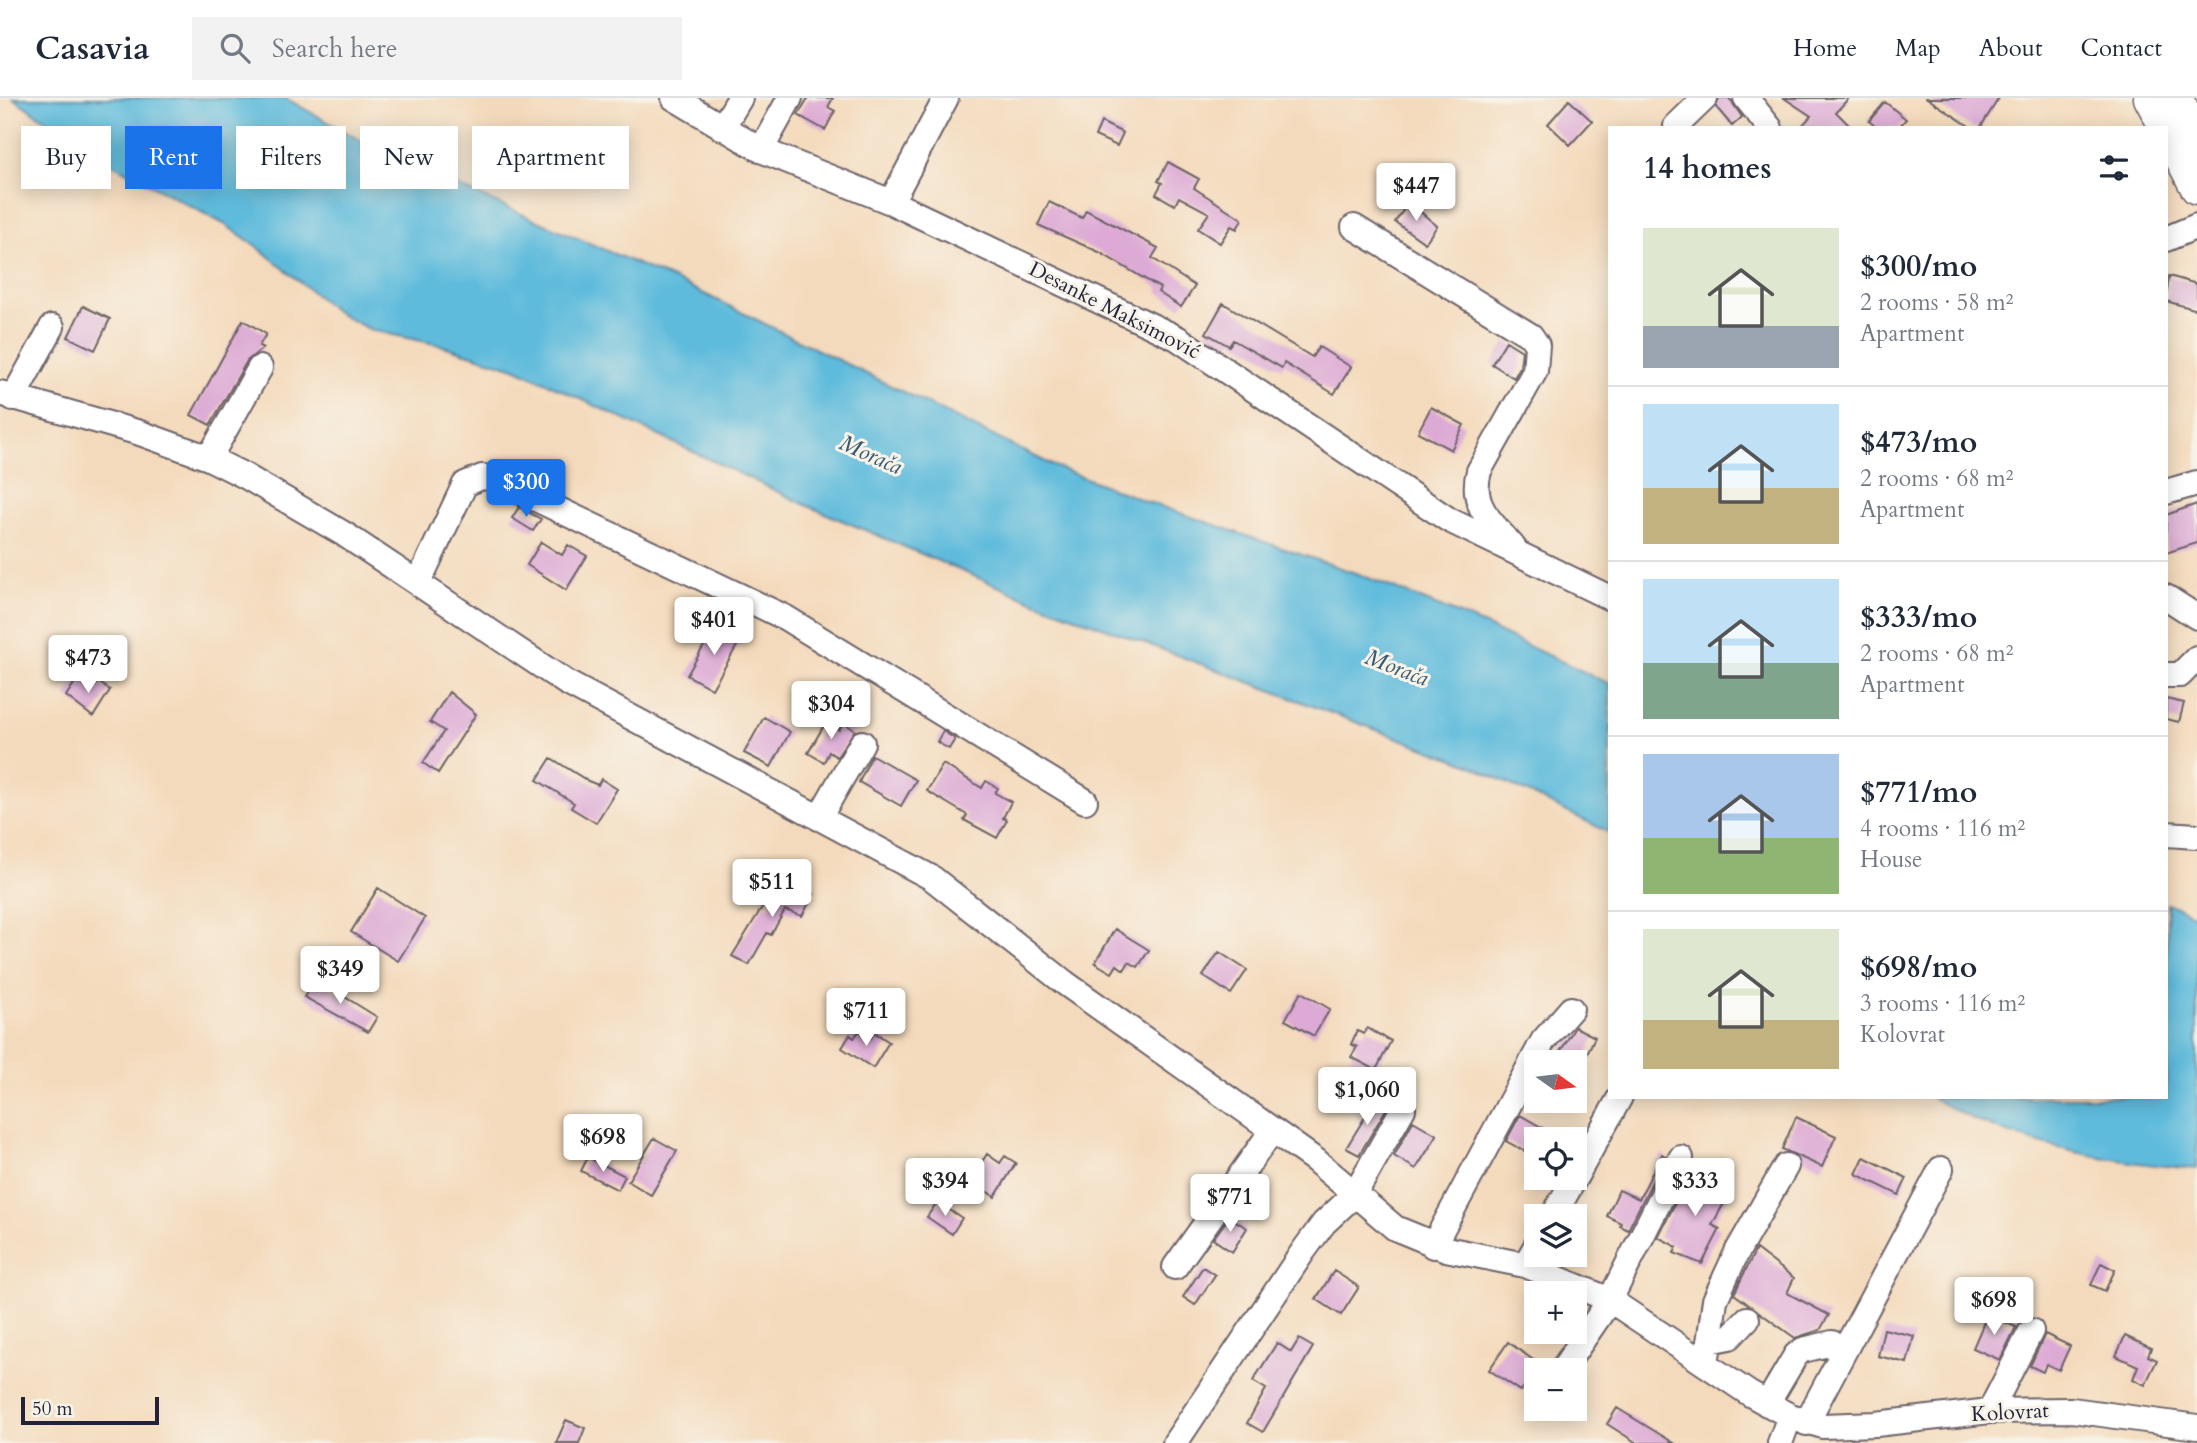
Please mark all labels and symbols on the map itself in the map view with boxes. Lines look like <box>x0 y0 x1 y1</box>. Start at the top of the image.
pin: $447 <box>1375 164 1457 223</box>
street label: Desanke Maksimović <box>1024 255 1206 366</box>
water label: Morača <box>834 427 907 482</box>
pin: $300 <box>485 460 567 519</box>
pin: $401 <box>673 598 755 657</box>
pin: $473 <box>47 636 129 695</box>
water label: Morača <box>1361 641 1433 694</box>
pin: $304 <box>790 682 872 741</box>
pin: $511 <box>731 860 813 919</box>
pin: $349 <box>299 946 381 1006</box>
pin: $711 <box>825 988 907 1048</box>
north arrow <box>1524 1050 1587 1113</box>
pin: $1,060 <box>1310 1068 1424 1127</box>
pin: $698 <box>562 1114 644 1174</box>
pin: $394 <box>904 1158 986 1218</box>
pin: $333 <box>1654 1158 1736 1218</box>
pin: $771 <box>1189 1174 1271 1234</box>
pin: $698 <box>1953 1278 2035 1337</box>
scale bar <box>21 1394 159 1426</box>
street label: Kolovrat <box>1970 1396 2050 1429</box>

